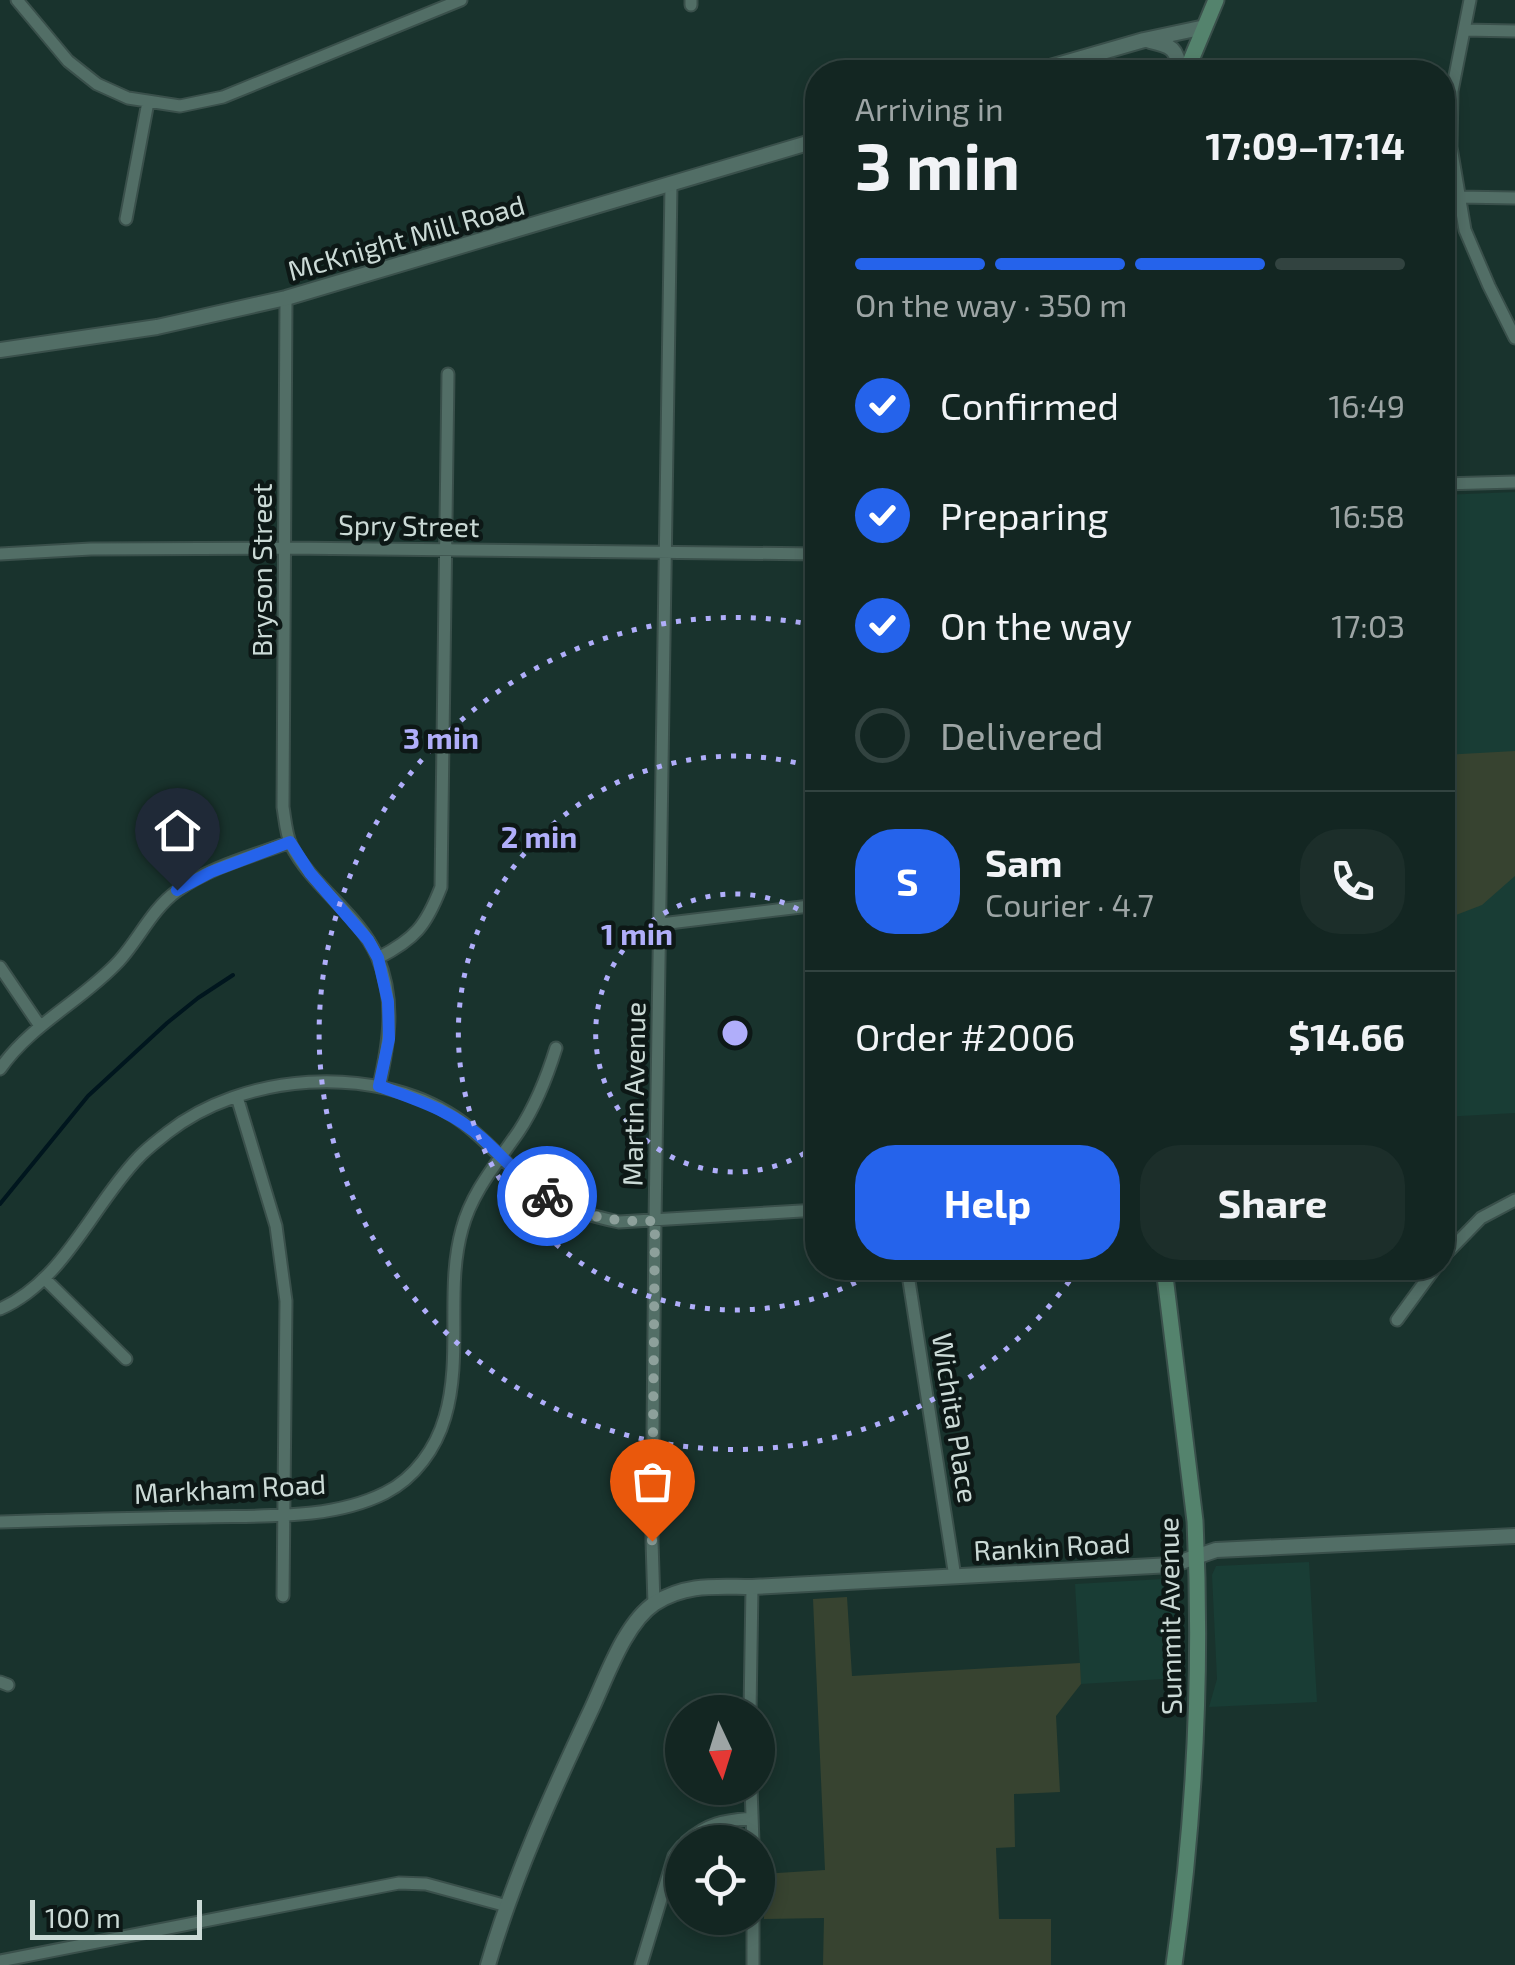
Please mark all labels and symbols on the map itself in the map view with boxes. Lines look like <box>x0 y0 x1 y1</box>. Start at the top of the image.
street label: McKnight Mill Road <box>284 187 528 287</box>
street label: Bryson Street <box>244 483 278 657</box>
street label: Spry Street <box>338 507 480 543</box>
text: 3 min <box>403 719 479 755</box>
pin <box>135 788 220 891</box>
text: 2 min <box>501 818 577 854</box>
text: 1 min <box>601 915 673 951</box>
street label: Martin Avenue <box>614 1001 652 1187</box>
centre of rings <box>717 1015 753 1051</box>
courier <box>497 1146 597 1246</box>
street label: Wichita Place <box>926 1331 986 1505</box>
pin <box>610 1439 695 1542</box>
street label: Markham Road <box>133 1466 327 1510</box>
street label: Summit Avenue <box>1150 1517 1188 1715</box>
street label: Rankin Road <box>973 1525 1131 1567</box>
north arrow <box>665 1695 775 1805</box>
scale bar <box>30 1895 202 1940</box>

